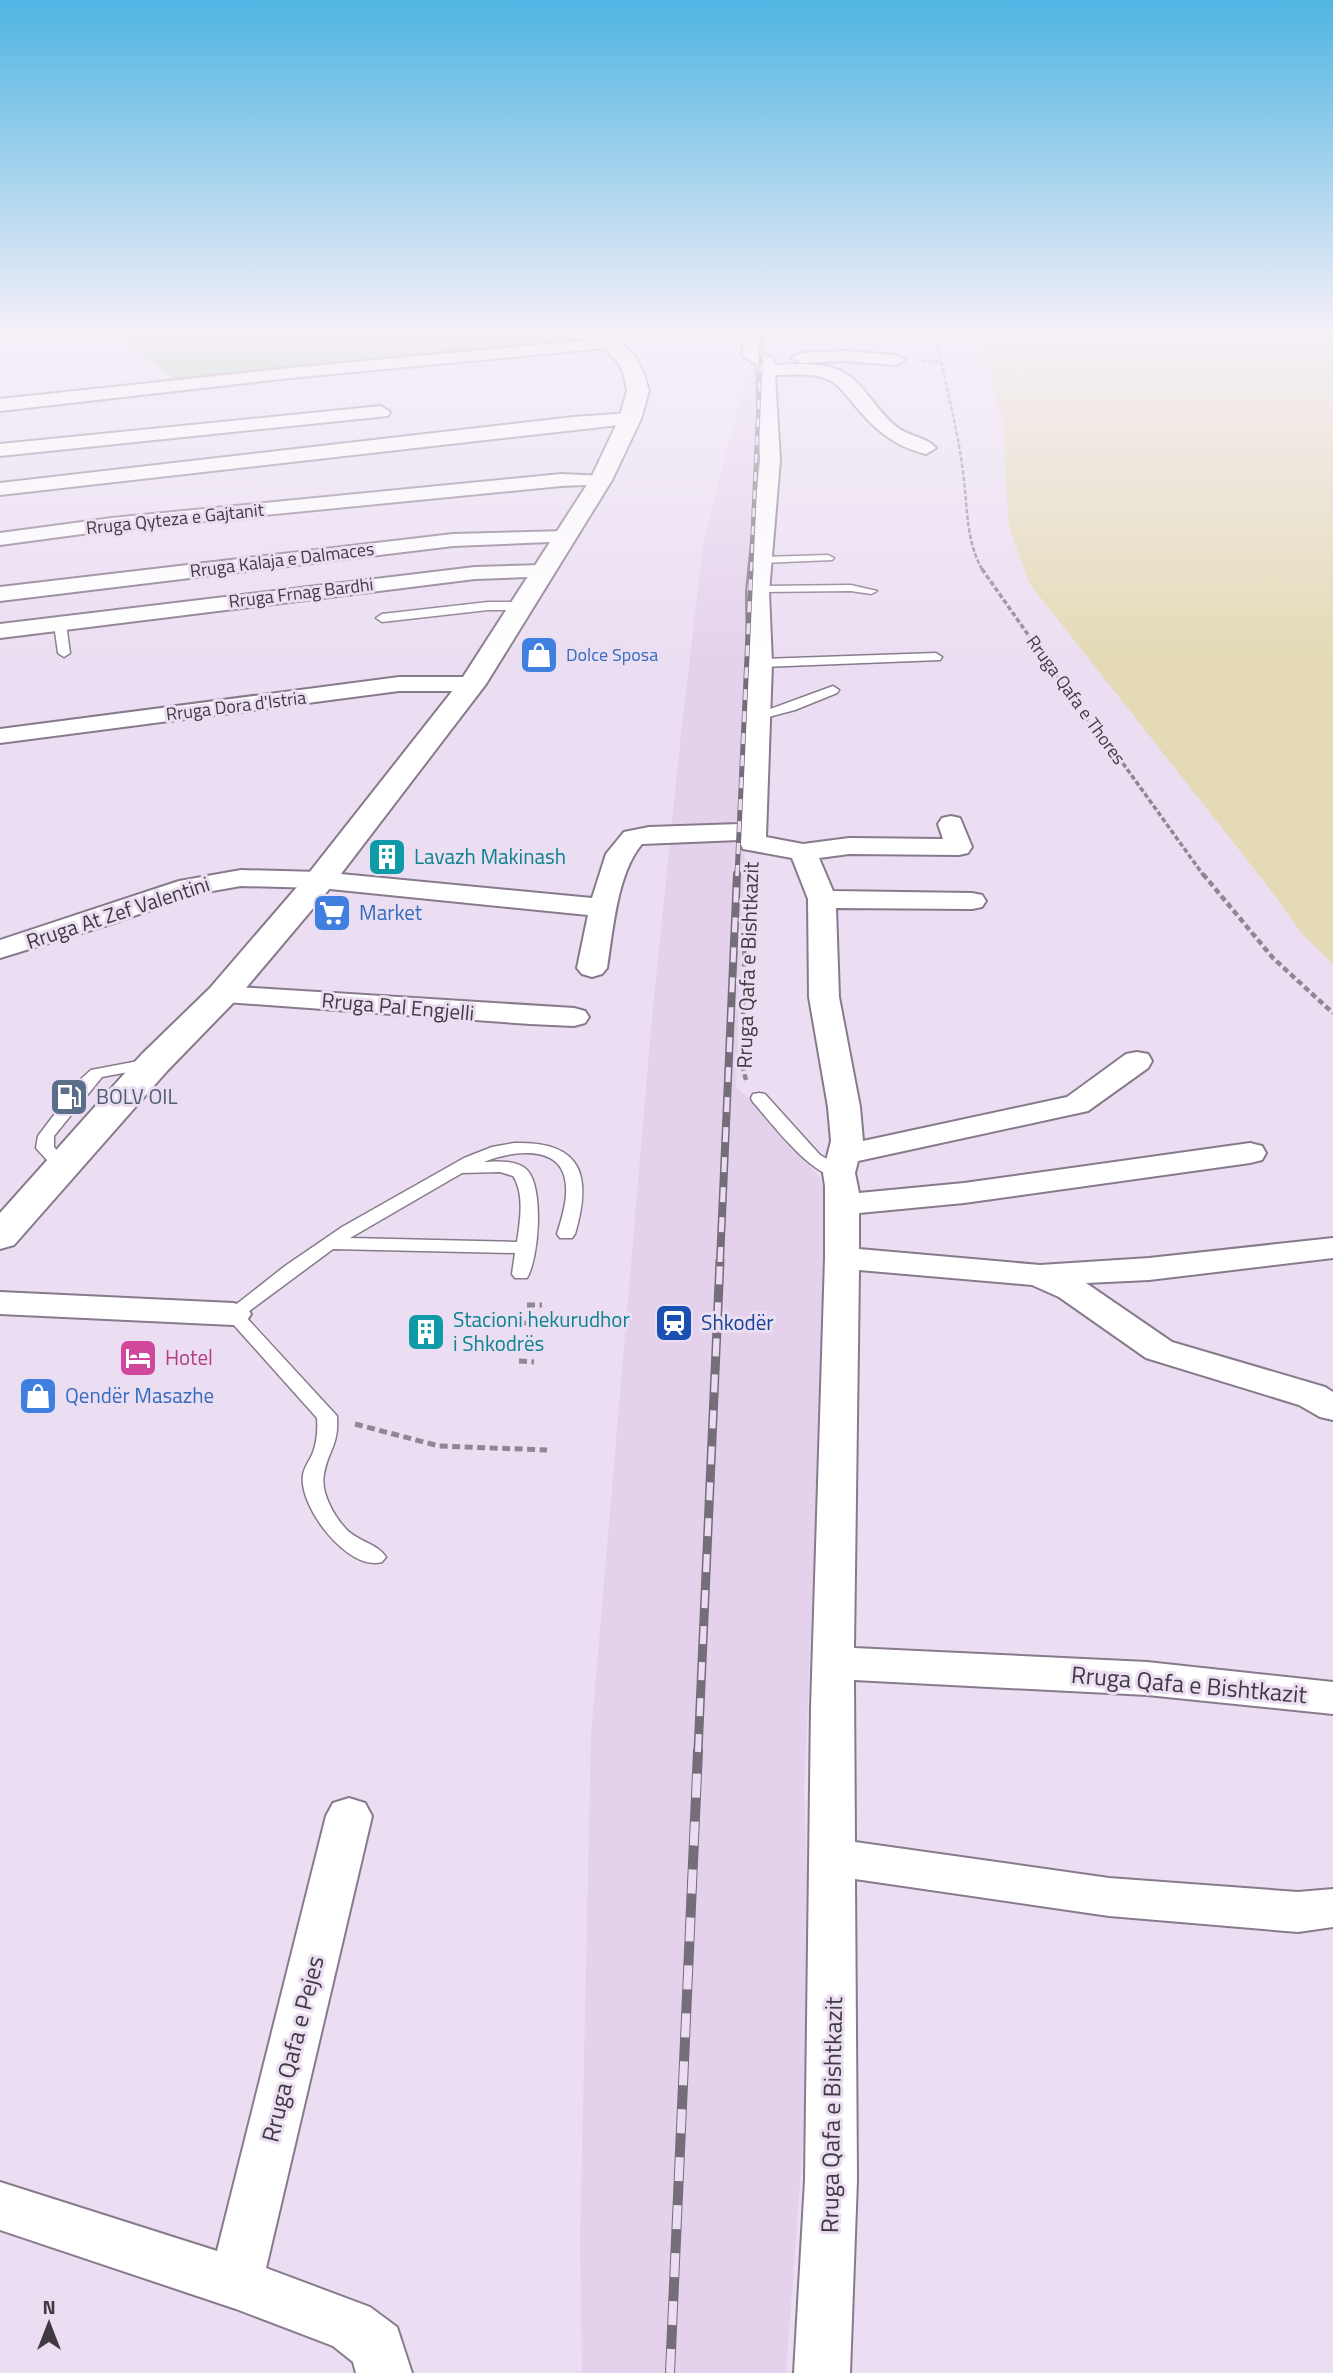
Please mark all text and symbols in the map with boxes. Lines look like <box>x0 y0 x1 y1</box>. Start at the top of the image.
street label: Rruga Qyteza e Gajtanit <box>85 496 266 541</box>
street label: Rruga Kalaja e Dalmaces <box>188 535 376 584</box>
street label: Rruga Frnag Bardhi <box>227 570 375 615</box>
street label: Rruga Qafa e Thores <box>1020 629 1133 770</box>
shop icon: Dolce Sposa <box>518 634 560 676</box>
place label: Dolce Sposa <box>566 641 658 668</box>
street label: Rruga Dora d'Istria <box>164 684 308 727</box>
building icon: Lavazh Makinash <box>366 836 408 878</box>
place label: Lavazh Makinash <box>414 840 566 872</box>
street label: Rruga Qafa e Bishtkazit <box>727 860 767 1069</box>
street label: Rruga At Zef Valentini <box>22 867 214 957</box>
supermarket icon: Market <box>311 892 353 934</box>
place label: Market <box>359 896 423 928</box>
street label: Rruga Pal Engjelli <box>320 983 476 1029</box>
fuel station icon: BOLV OIL <box>48 1076 90 1118</box>
place label: BOLV OIL <box>96 1080 178 1112</box>
station icon: Shkodër <box>653 1302 695 1344</box>
place label: Stacioni hekurudhor i Shkodrës <box>453 1303 630 1359</box>
place label: Shkodër <box>701 1306 774 1338</box>
building icon: Stacioni hekurudhor i Shkodrës <box>405 1311 447 1353</box>
hotel icon: Hotel <box>117 1337 159 1379</box>
place label: Hotel <box>165 1341 213 1373</box>
shop icon: Qendër Masazhe <box>17 1375 59 1417</box>
place label: Qendër Masazhe <box>65 1379 214 1411</box>
street label: Rruga Qafa e Bishtkazit <box>1070 1656 1309 1712</box>
street label: Rruga Qafa e Pejes <box>251 1952 333 2146</box>
street label: Rruga Qafa e Bishtkazit <box>811 1996 851 2234</box>
north arrow <box>14 2289 84 2359</box>
text: N <box>42 2292 56 2321</box>

